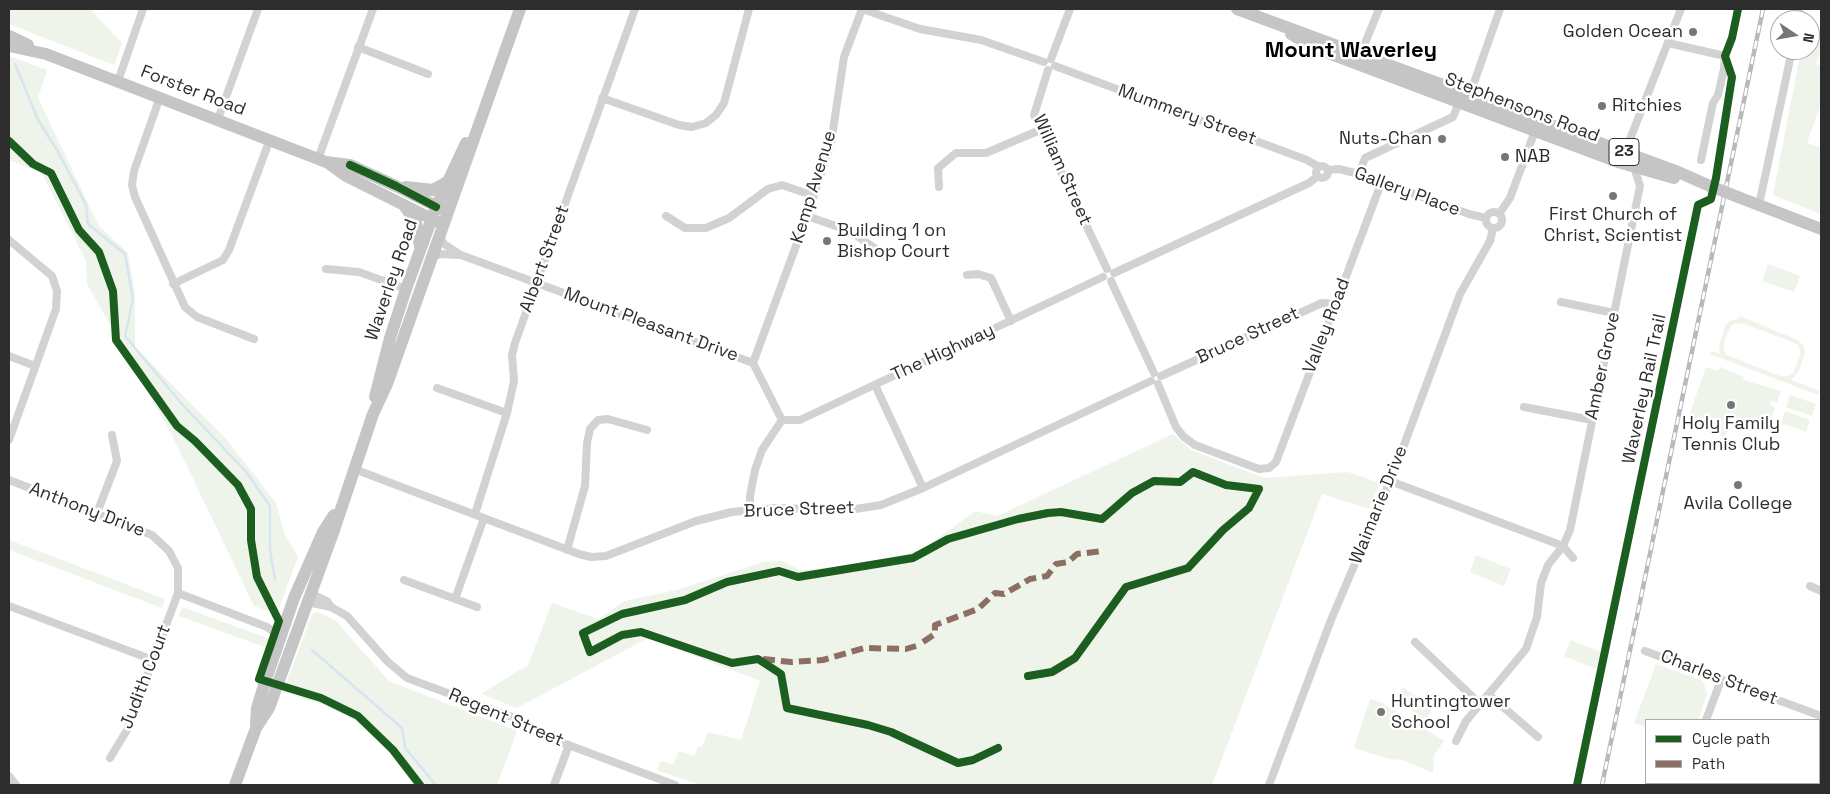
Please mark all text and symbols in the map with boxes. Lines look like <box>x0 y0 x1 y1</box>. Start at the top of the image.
north arrow <box>1770 10 1820 60</box>
place label: Golden Ocean <box>1563 21 1683 43</box>
marker: Golden Ocean <box>1687 26 1699 38</box>
text: N <box>1799 31 1818 44</box>
district label: Mount Waverley <box>1265 38 1437 64</box>
street label: Forster Road <box>137 61 249 121</box>
street label: Stephensons Road <box>1442 69 1602 147</box>
street label: Mummery Street <box>1115 80 1259 150</box>
place label: Ritchies <box>1612 95 1682 117</box>
marker: Ritchies <box>1596 100 1608 112</box>
street label: William Street <box>1028 111 1096 229</box>
street label: Kemp Avenue <box>787 128 841 246</box>
place label: Nuts-Chan <box>1339 128 1432 150</box>
marker: Nuts-Chan <box>1436 133 1448 145</box>
road number: 23 <box>1609 138 1639 166</box>
place label: NAB <box>1515 146 1550 168</box>
marker: NAB <box>1499 151 1511 163</box>
street label: Gallery Place <box>1351 163 1463 221</box>
marker: First Church of Christ, Scientist <box>1607 190 1619 202</box>
street label: Albert Street <box>516 202 574 316</box>
place label: First Church of Christ, Scientist <box>1544 204 1682 246</box>
street label: Waverley Road <box>361 216 423 344</box>
place label: Building 1 on Bishop Court <box>837 220 950 262</box>
marker: Building 1 on Bishop Court <box>821 235 833 247</box>
street label: Valley Road <box>1299 275 1355 377</box>
street label: Mount Pleasant Drive <box>561 283 741 367</box>
street label: Bruce Street <box>1193 303 1303 369</box>
street label: Amber Grove <box>1581 310 1625 422</box>
street label: Waverley Rail Trail <box>1619 312 1671 466</box>
street label: The Highway <box>888 320 998 386</box>
marker: Holy Family Tennis Club <box>1725 399 1737 411</box>
place label: Holy Family Tennis Club <box>1682 413 1780 456</box>
street label: Waimarie Drive <box>1345 443 1413 567</box>
street label: Anthony Drive <box>26 478 148 542</box>
marker: Avila College <box>1732 479 1744 491</box>
place label: Avila College <box>1684 493 1792 515</box>
street label: Bruce Street <box>743 497 855 523</box>
street label: Judith Court <box>116 622 176 732</box>
street label: Charles Street <box>1657 646 1781 710</box>
street label: Regent Street <box>445 684 567 752</box>
place label: Huntingtower School <box>1391 691 1510 734</box>
marker: Huntingtower School <box>1375 706 1387 718</box>
legend <box>1645 719 1820 784</box>
text: Cycle path <box>1692 729 1770 748</box>
text: Path <box>1692 754 1725 773</box>

